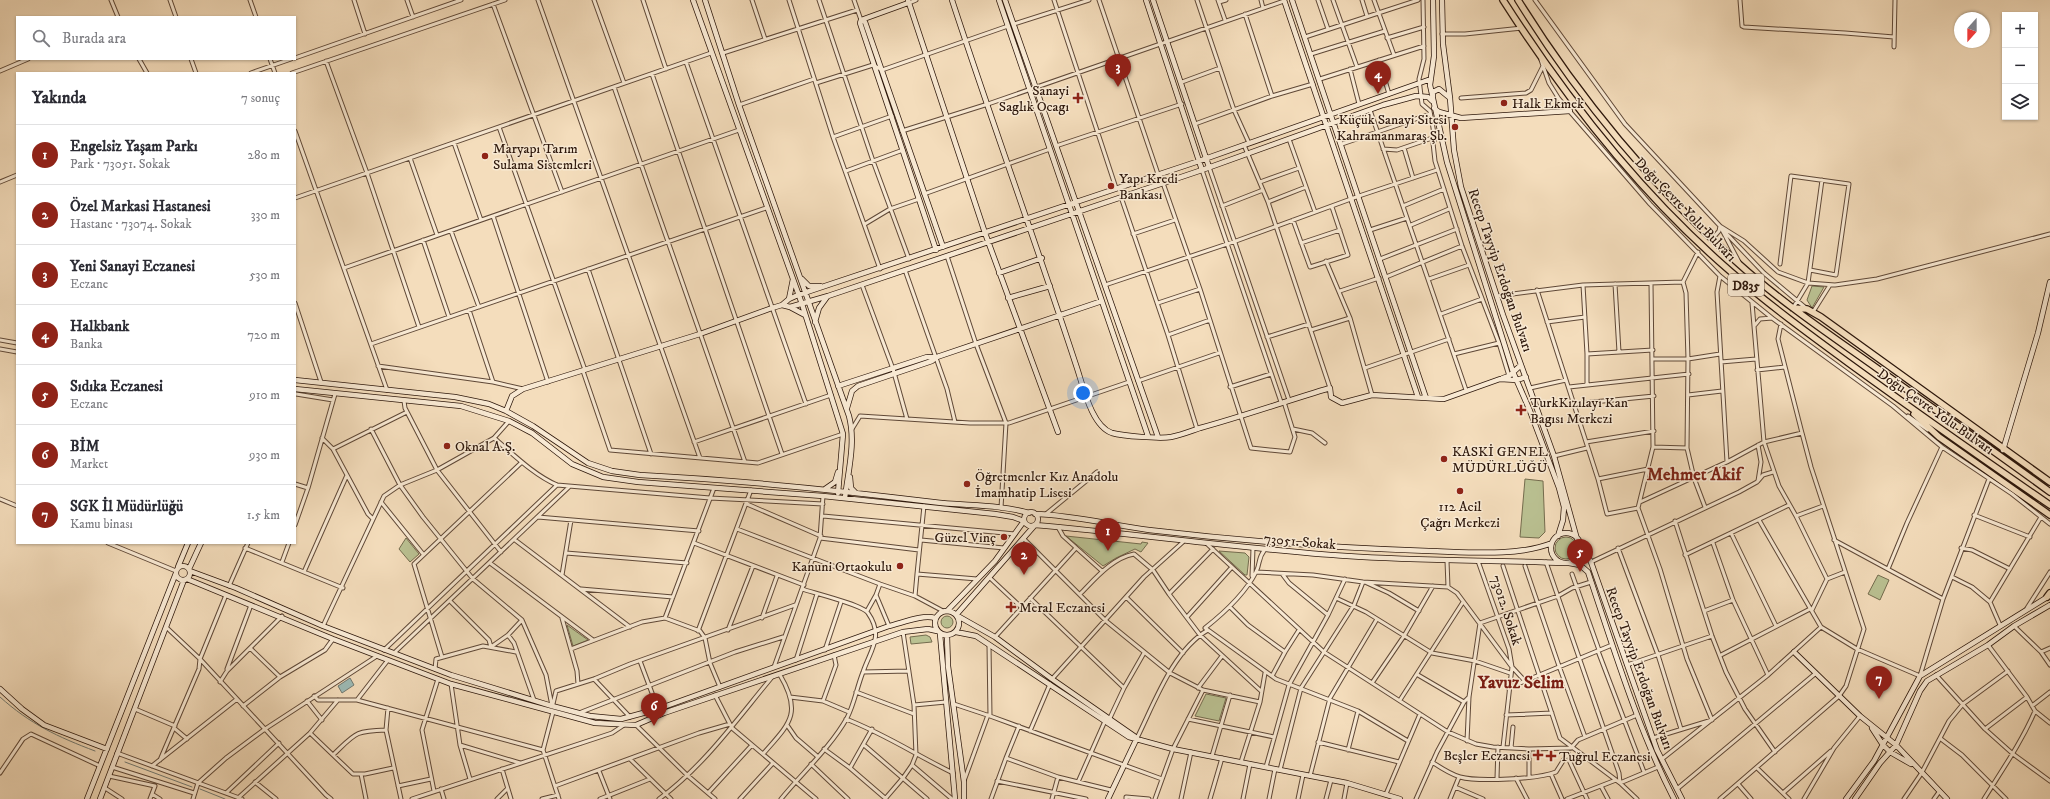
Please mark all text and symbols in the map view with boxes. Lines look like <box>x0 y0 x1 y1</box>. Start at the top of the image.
north arrow <box>1954 12 1990 48</box>
map controls <box>2002 12 2038 120</box>
button: + <box>2002 12 2038 48</box>
search box <box>16 16 296 60</box>
icon: search <box>30 27 52 49</box>
text: Burada ara <box>62 29 126 48</box>
button: − <box>2002 48 2038 84</box>
pin: 3 <box>1105 54 1131 87</box>
pin: 4 <box>1365 61 1391 94</box>
place label: Sanayi Saglık Ocagı <box>999 82 1069 116</box>
button: layers <box>2002 84 2038 120</box>
text: Yakında <box>32 87 86 109</box>
text: 7 sonuç <box>241 90 280 106</box>
marker: Sanayi Saglık Ocagı <box>1072 92 1084 104</box>
place label: Halk Ekmek <box>1512 95 1584 113</box>
marker: Halk Ekmek <box>1499 98 1509 108</box>
place label: Küçük Sanayi Sitesi Kahramanmaraş Şb. <box>1336 111 1447 145</box>
marker: Küçük Sanayi Sitesi Kahramanmaraş Şb. <box>1450 122 1460 132</box>
text: Engelsiz Yaşam Parkı <box>70 137 198 156</box>
place label: Maryapı Tarım Sulama Sistemleri <box>493 140 592 174</box>
text: 1 <box>43 147 47 163</box>
text: 280 m <box>248 147 280 163</box>
marker: Maryapı Tarım Sulama Sistemleri <box>480 151 490 161</box>
street label: Doğu Çevre Yolu Bulvarı <box>1631 154 1740 266</box>
text: Park · 73051. Sokak <box>70 156 170 172</box>
place label: Yapı Kredi Bankası <box>1119 170 1178 204</box>
marker: Yapı Kredi Bankası <box>1106 181 1116 191</box>
street label: Recep Tayyip Erdoğan Bulvarı <box>1464 186 1537 355</box>
text: Özel Markasi Hastanesi <box>70 197 211 216</box>
text: 2 <box>42 207 48 223</box>
text: 330 m <box>251 207 280 223</box>
text: Hastane · 73074. Sokak <box>70 216 192 232</box>
text: Yeni Sanayi Eczanesi <box>70 257 195 276</box>
text: 3 <box>43 267 47 283</box>
text: 530 m <box>249 267 280 283</box>
road number: D835 <box>1728 274 1764 296</box>
text: Eczane <box>70 276 108 292</box>
text: Halkbank <box>70 317 130 336</box>
text: 4 <box>41 327 49 343</box>
text: 720 m <box>247 327 280 343</box>
text: Banka <box>70 336 103 352</box>
street label: Doğu Çevre Yolu Bulvarı <box>1874 365 1998 459</box>
text: Sıdıka Eczanesi <box>70 377 163 396</box>
your location <box>1073 383 1093 403</box>
text: 5 <box>42 387 48 403</box>
text: 910 m <box>249 387 280 403</box>
place label: TurkKızılayı Kan Bagısı Merkezi <box>1530 394 1629 428</box>
text: Eczane <box>70 396 108 412</box>
marker: TurkKızılayı Kan Bagısı Merkezi <box>1515 404 1527 416</box>
text: BİM <box>70 437 99 456</box>
place label: Oknal A.Ş. <box>455 438 515 456</box>
marker: Oknal A.Ş. <box>442 441 452 451</box>
place label: KASKİ GENEL MÜDÜRLÜĞÜ <box>1452 443 1548 477</box>
text: 6 <box>42 447 48 463</box>
text: 930 m <box>249 447 280 463</box>
marker: KASKİ GENEL MÜDÜRLÜĞÜ <box>1439 454 1449 464</box>
text: Market <box>70 456 108 472</box>
district label: Mehmet Akif <box>1647 464 1744 486</box>
place label: Öğretmenler Kız Anadolu İmamhatip Lisesi <box>975 468 1119 502</box>
marker: Öğretmenler Kız Anadolu İmamhatip Lisesi <box>962 479 972 489</box>
marker: 112 Acil Çağrı Merkezi <box>1455 486 1465 496</box>
text: SGK İl Müdürlüğü <box>70 497 183 516</box>
place label: 112 Acil Çağrı Merkezi <box>1420 498 1500 532</box>
text: 7 <box>42 507 48 523</box>
text: 1.5 km <box>247 507 280 523</box>
text: Kamu binası <box>70 516 133 532</box>
pin: 1 <box>1095 518 1121 551</box>
place label: Güzel Vinç <box>935 529 996 547</box>
street label: 73051. Sokak <box>1263 530 1337 554</box>
marker: Güzel Vinç <box>999 532 1009 542</box>
pin: 5 <box>1567 539 1593 572</box>
pin: 2 <box>1011 542 1037 575</box>
place label: Kanuni Ortaokulu <box>791 558 892 576</box>
marker: Kanuni Ortaokulu <box>895 561 905 571</box>
street label: 73012. Sokak <box>1486 573 1526 648</box>
street label: Recep Tayyip Erdoğan Bulvarı <box>1601 585 1677 752</box>
place label: Meral Eczanesi <box>1019 599 1105 617</box>
marker: Meral Eczanesi <box>1006 602 1016 612</box>
pin: 7 <box>1866 666 1892 699</box>
district label: Yavuz Selim <box>1477 672 1565 694</box>
pin: 6 <box>641 693 667 726</box>
place label: Beşler Eczanesi <box>1443 747 1530 765</box>
place label: Tuğrul Eczanesi <box>1559 748 1651 766</box>
marker: Beşler Eczanesi <box>1533 750 1543 760</box>
marker: Tuğrul Eczanesi <box>1546 751 1556 761</box>

